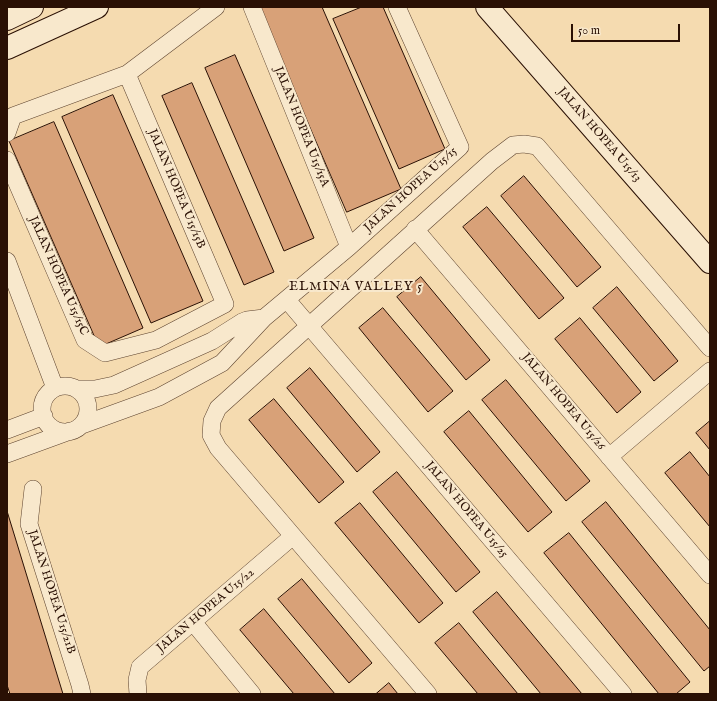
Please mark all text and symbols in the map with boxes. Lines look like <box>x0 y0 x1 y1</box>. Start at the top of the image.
scale bar <box>573 16 682 42</box>
text: 50 m <box>578 23 600 38</box>
street label: JALAN HOPEA U15/15A <box>270 65 332 189</box>
street label: JALAN HOPEA U15/13 <box>554 85 644 185</box>
street label: JALAN HOPEA U15/15B <box>144 127 208 251</box>
street label: JALAN HOPEA U15/15 <box>362 144 460 236</box>
street label: JALAN HOPEA U15/15C <box>25 214 91 338</box>
district label: ELMINA VALLEY 5 <box>289 279 423 295</box>
street label: JALAN HOPEA U15/26 <box>518 351 608 453</box>
street label: JALAN HOPEA U15/25 <box>422 459 510 561</box>
street label: JALAN HOPEA U15/21B <box>24 528 78 656</box>
street label: JALAN HOPEA U15/22 <box>154 566 258 656</box>

